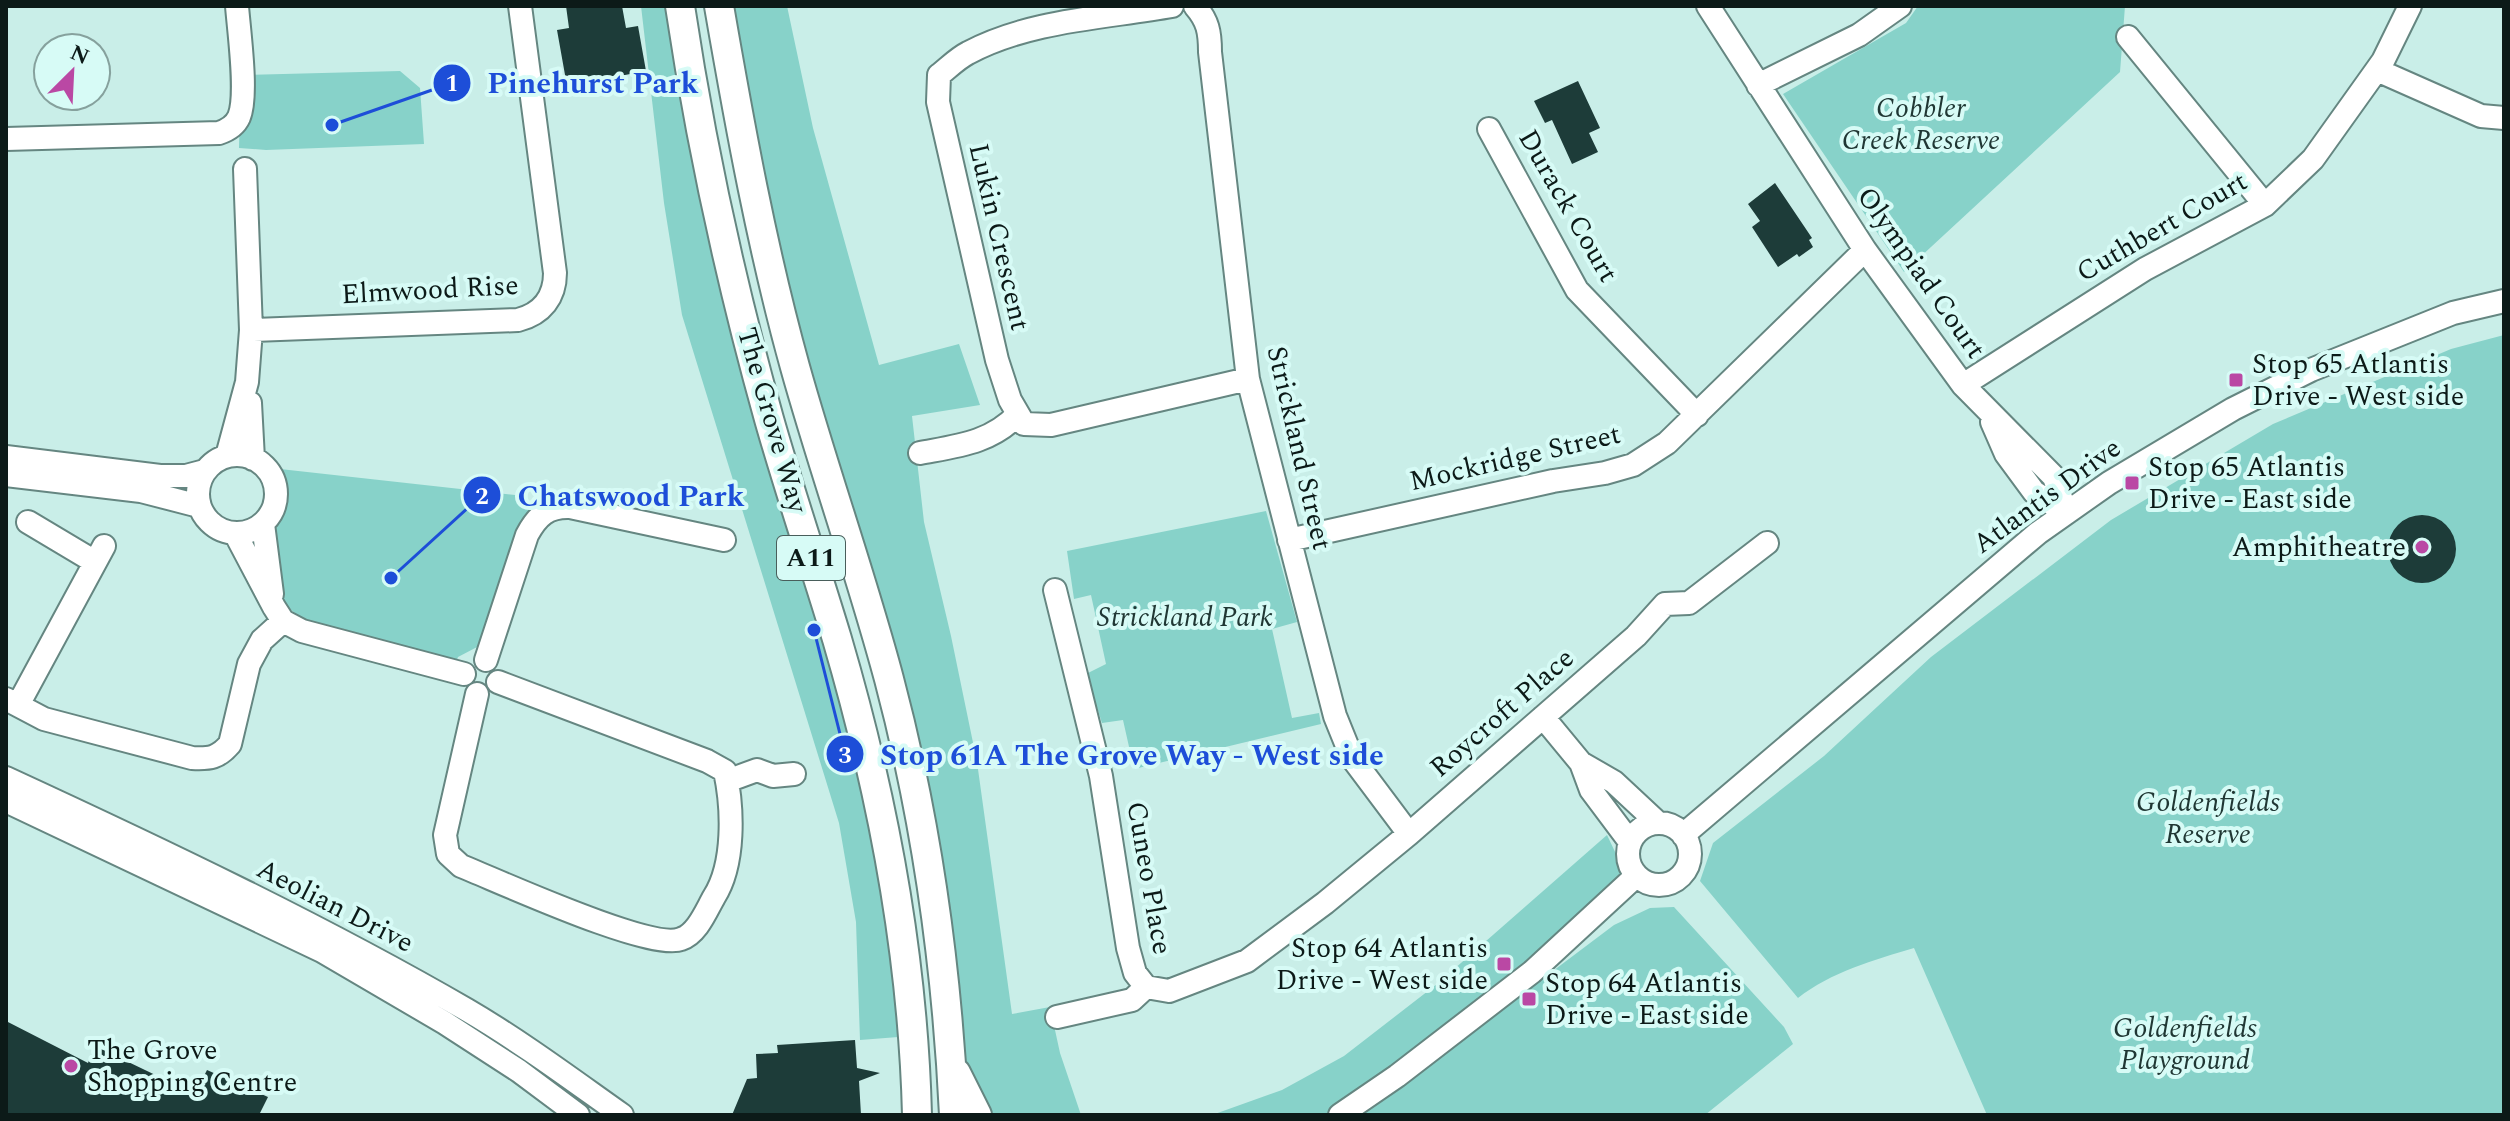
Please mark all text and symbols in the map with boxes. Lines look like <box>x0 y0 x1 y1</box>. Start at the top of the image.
north arrow <box>32 32 112 112</box>
text: N <box>65 36 94 74</box>
callout: Pinehurst Park <box>432 56 715 110</box>
text: Pinehurst Park <box>487 61 699 107</box>
text: 1 <box>445 66 459 102</box>
park label: Cobbler Creek Reserve <box>1842 87 2000 162</box>
street label: Durack Court <box>1507 121 1629 291</box>
street label: Lukin Crescent <box>957 139 1041 335</box>
street label: Cuthbert Court <box>2068 160 2256 294</box>
street label: Olympiad Court <box>1846 178 1996 368</box>
street label: Elmwood Rise <box>340 264 520 316</box>
street label: The Grove Way <box>725 322 819 519</box>
street label: Strickland Street <box>1255 342 1343 554</box>
place label: Stop 65 Atlantis Drive - West side <box>2252 343 2464 418</box>
marker: Stop 65 Atlantis Drive - West side <box>2227 371 2245 389</box>
street label: Mockridge Street <box>1405 413 1625 503</box>
street label: Atlantis Drive <box>1964 427 2130 565</box>
place label: Stop 65 Atlantis Drive - East side <box>2148 446 2352 521</box>
callout: Chatswood Park <box>462 468 761 522</box>
text: Chatswood Park <box>517 474 745 520</box>
marker: Stop 65 Atlantis Drive - East side <box>2123 474 2141 492</box>
text: 2 <box>475 479 489 515</box>
place label: Amphitheatre <box>2232 526 2406 569</box>
road number: A11 <box>777 536 845 580</box>
marker: Amphitheatre <box>2413 538 2431 556</box>
park label: Strickland Park <box>1097 596 1273 639</box>
street label: Roycroft Place <box>1420 638 1584 788</box>
callout: Stop 61A The Grove Way - West side <box>825 727 1400 781</box>
text: Stop 61A The Grove Way - West side <box>880 733 1384 779</box>
text: 3 <box>838 738 852 774</box>
park label: Goldenfields Reserve <box>2136 781 2280 856</box>
street label: Cuneo Place <box>1114 798 1184 958</box>
street label: Aeolian Drive <box>249 848 421 964</box>
place label: Stop 64 Atlantis Drive - West side <box>1276 927 1488 1002</box>
marker: Stop 64 Atlantis Drive - West side <box>1495 955 1513 973</box>
place label: Stop 64 Atlantis Drive - East side <box>1545 962 1749 1037</box>
marker: Stop 64 Atlantis Drive - East side <box>1520 990 1538 1008</box>
park label: Goldenfields Playground <box>2113 1007 2257 1082</box>
place label: The Grove Shopping Centre <box>87 1029 297 1104</box>
marker: The Grove Shopping Centre <box>62 1057 80 1075</box>

